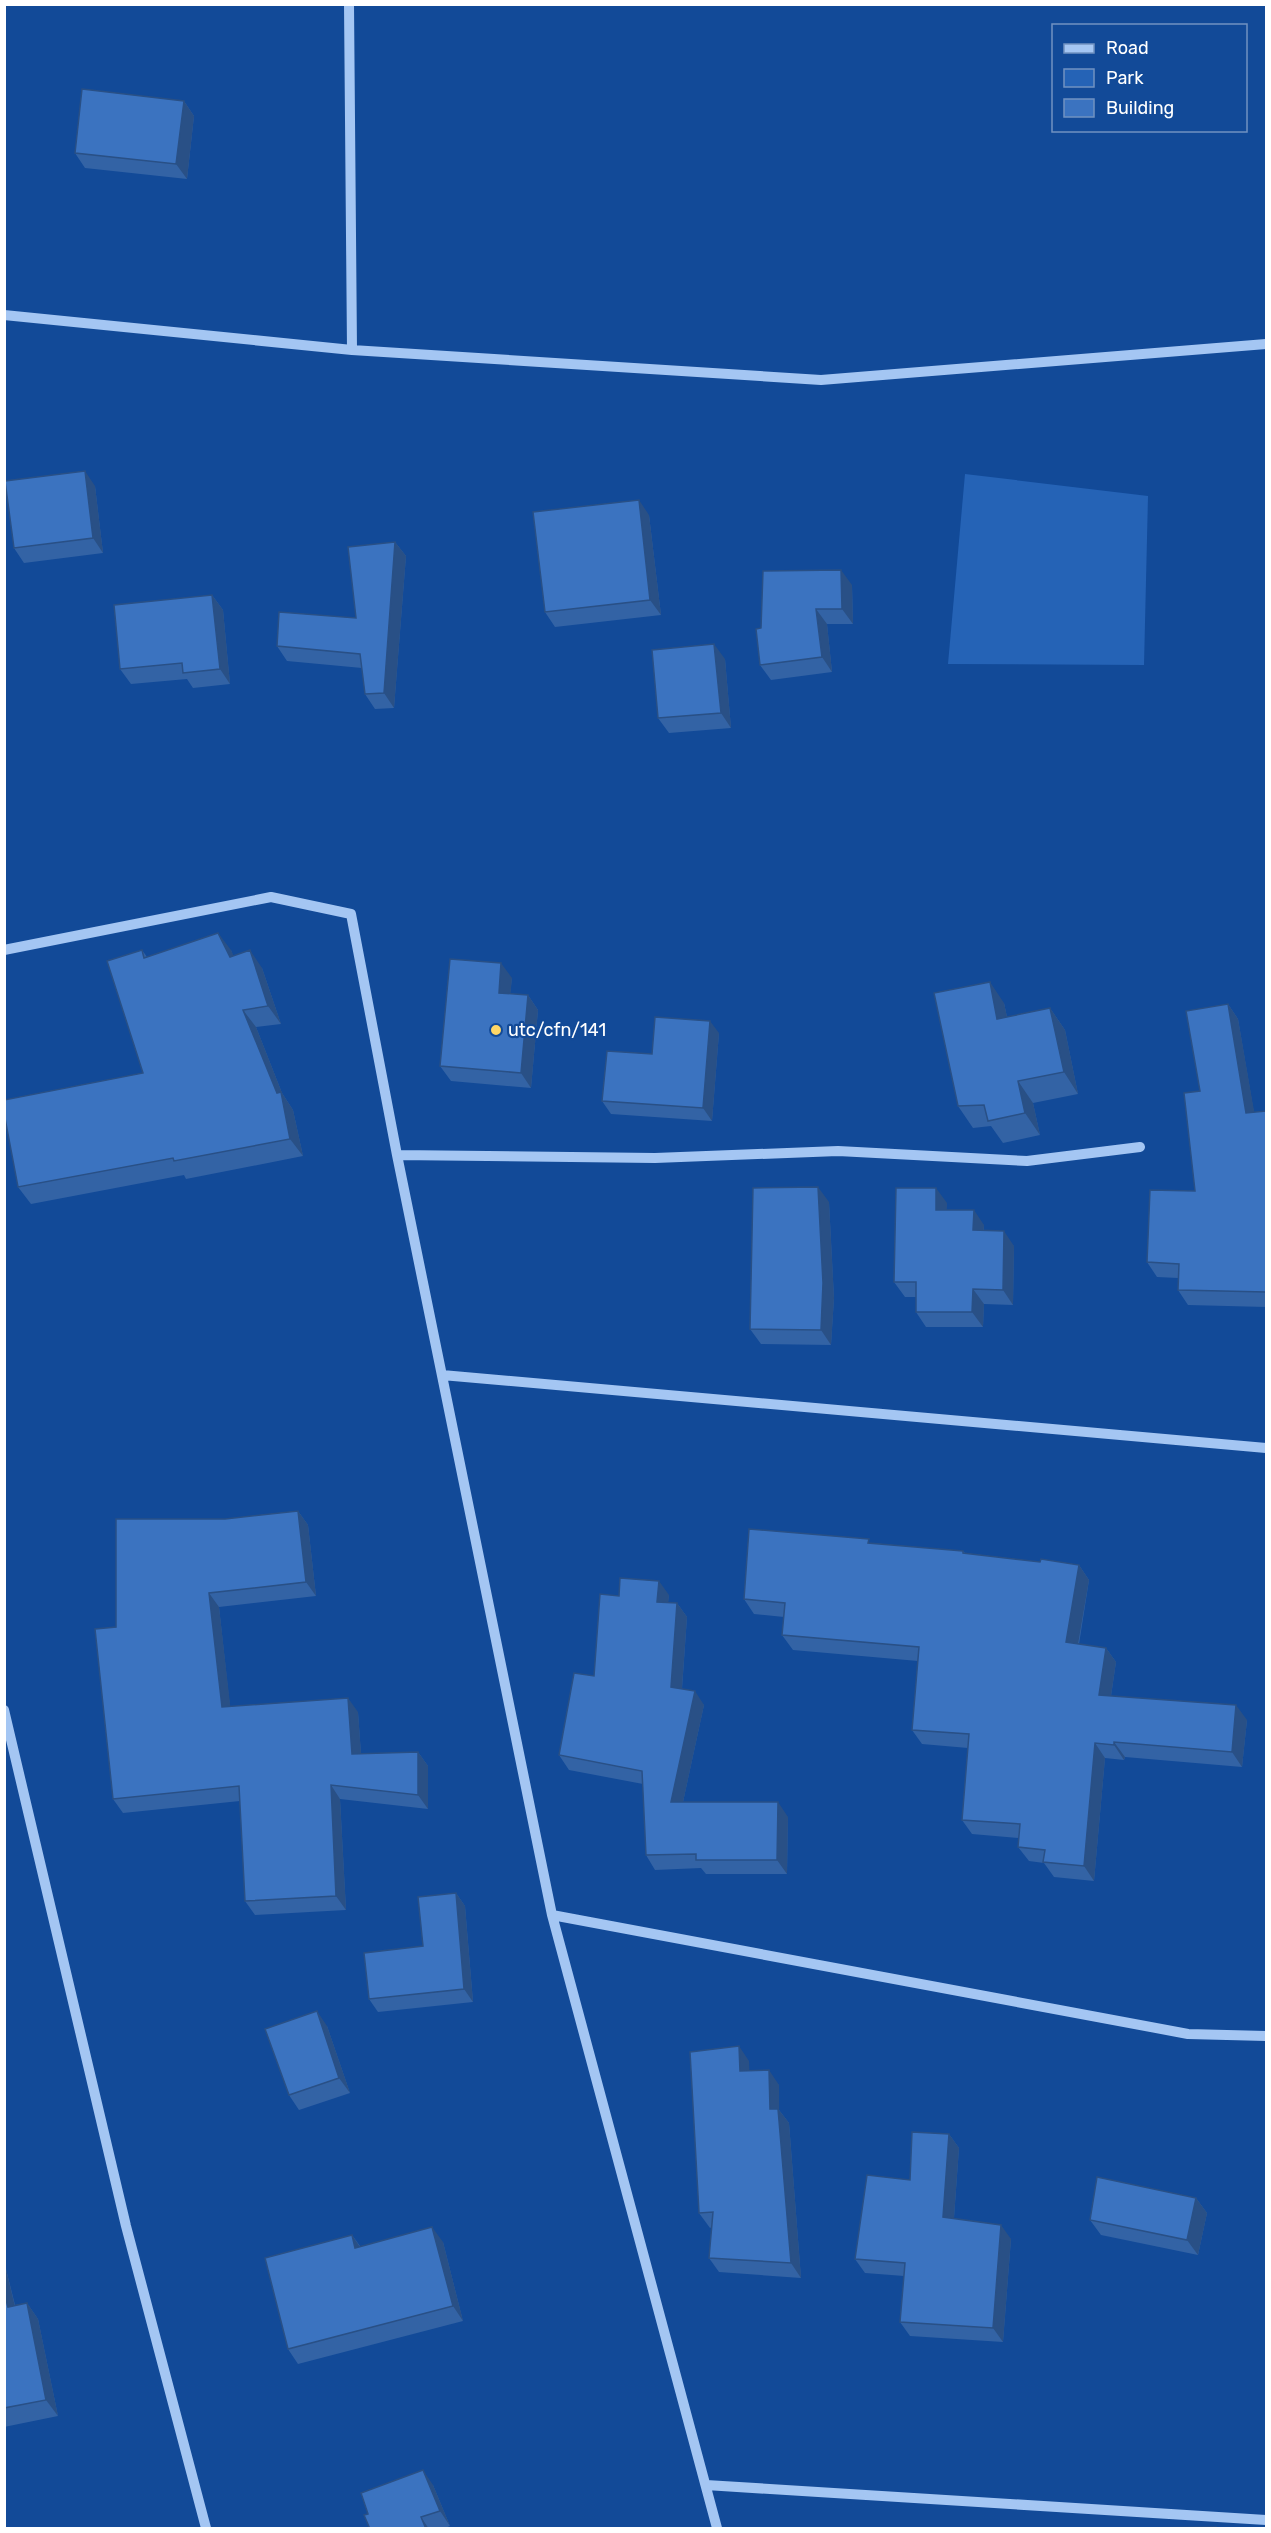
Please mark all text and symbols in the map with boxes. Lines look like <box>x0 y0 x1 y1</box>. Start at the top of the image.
legend <box>1052 24 1247 132</box>
text: Road <box>1106 37 1149 59</box>
text: Park <box>1106 67 1144 89</box>
text: Building <box>1106 97 1174 119</box>
place label: utc/cfn/141 <box>508 1019 606 1041</box>
marker: utc/cfn/141 <box>489 1023 503 1037</box>

